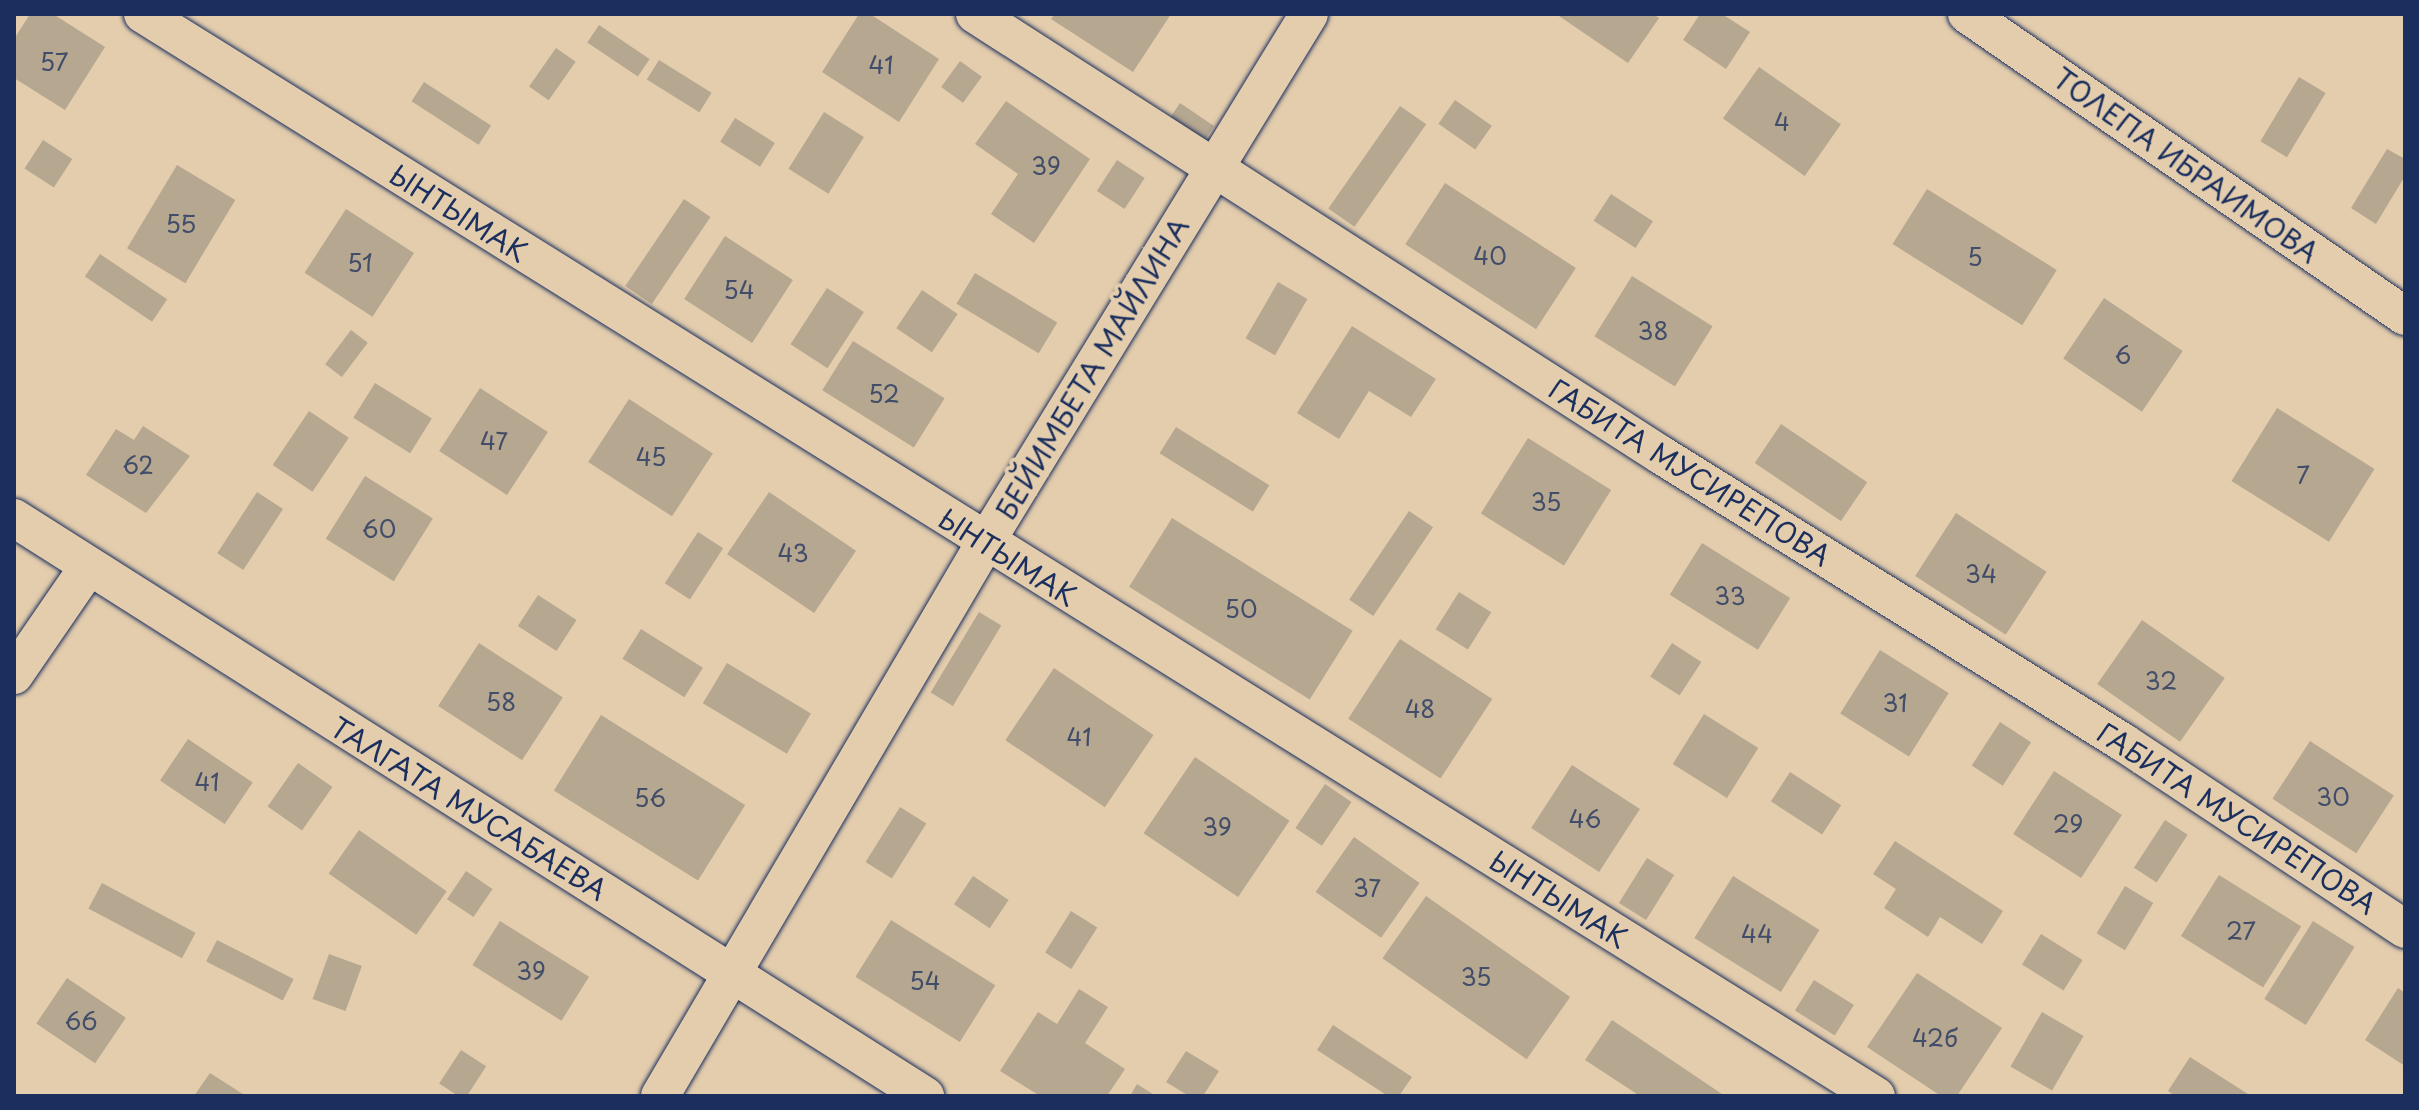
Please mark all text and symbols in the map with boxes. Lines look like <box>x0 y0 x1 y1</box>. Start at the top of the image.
house number: 57 <box>40 48 68 76</box>
house number: 41 <box>868 51 894 79</box>
street label: ТОЛЕПА ИБРАИМОВА <box>2046 60 2326 270</box>
house number: 4 <box>1774 108 1790 136</box>
house number: 39 <box>1031 152 1061 180</box>
street label: ЫНТЫМАК <box>384 157 534 269</box>
house number: 55 <box>166 210 196 238</box>
street label: БЕЙИМБЕТА МАЙЛИНА <box>989 211 1195 525</box>
house number: 40 <box>1473 242 1507 270</box>
house number: 5 <box>1967 243 1983 271</box>
house number: 51 <box>347 249 373 277</box>
house number: 54 <box>723 276 755 304</box>
house number: 38 <box>1638 317 1668 345</box>
house number: 6 <box>2115 341 2131 369</box>
street label: ГАБИТА МУСИРЕПОВА <box>1543 371 1837 573</box>
house number: 52 <box>868 380 900 408</box>
house number: 47 <box>480 427 508 455</box>
house number: 45 <box>636 443 666 471</box>
house number: 62 <box>122 451 154 479</box>
house number: 7 <box>2296 461 2310 489</box>
house number: 35 <box>1531 488 1561 516</box>
street label: ЫНТЫМАК <box>933 501 1083 613</box>
house number: 60 <box>362 515 396 543</box>
house number: 43 <box>777 539 809 567</box>
house number: 34 <box>1965 560 1997 588</box>
house number: 33 <box>1714 582 1746 610</box>
house number: 50 <box>1225 595 1257 623</box>
house number: 32 <box>2145 667 2177 695</box>
house number: 58 <box>486 688 516 716</box>
house number: 31 <box>1882 689 1908 717</box>
house number: 48 <box>1405 695 1435 723</box>
street label: ТАЛГАТА МУСАБАЕВА <box>325 710 613 906</box>
street label: ГАБИТА МУСИРЕПОВА <box>2091 715 2383 921</box>
house number: 41 <box>1066 723 1092 751</box>
house number: 41 <box>194 768 220 796</box>
house number: 30 <box>2316 783 2350 811</box>
house number: 56 <box>634 784 666 812</box>
house number: 46 <box>1569 805 1601 833</box>
house number: 29 <box>2053 810 2083 838</box>
house number: 39 <box>1202 813 1232 841</box>
street label: ЫНТЫМАК <box>1484 843 1634 955</box>
house number: 37 <box>1353 874 1381 902</box>
house number: 27 <box>2226 917 2256 945</box>
house number: 44 <box>1741 920 1773 948</box>
house number: 39 <box>516 957 546 985</box>
house number: 35 <box>1461 963 1491 991</box>
house number: 54 <box>909 967 941 995</box>
house number: 66 <box>64 1007 98 1035</box>
house number: 42б <box>1912 1024 1958 1052</box>

